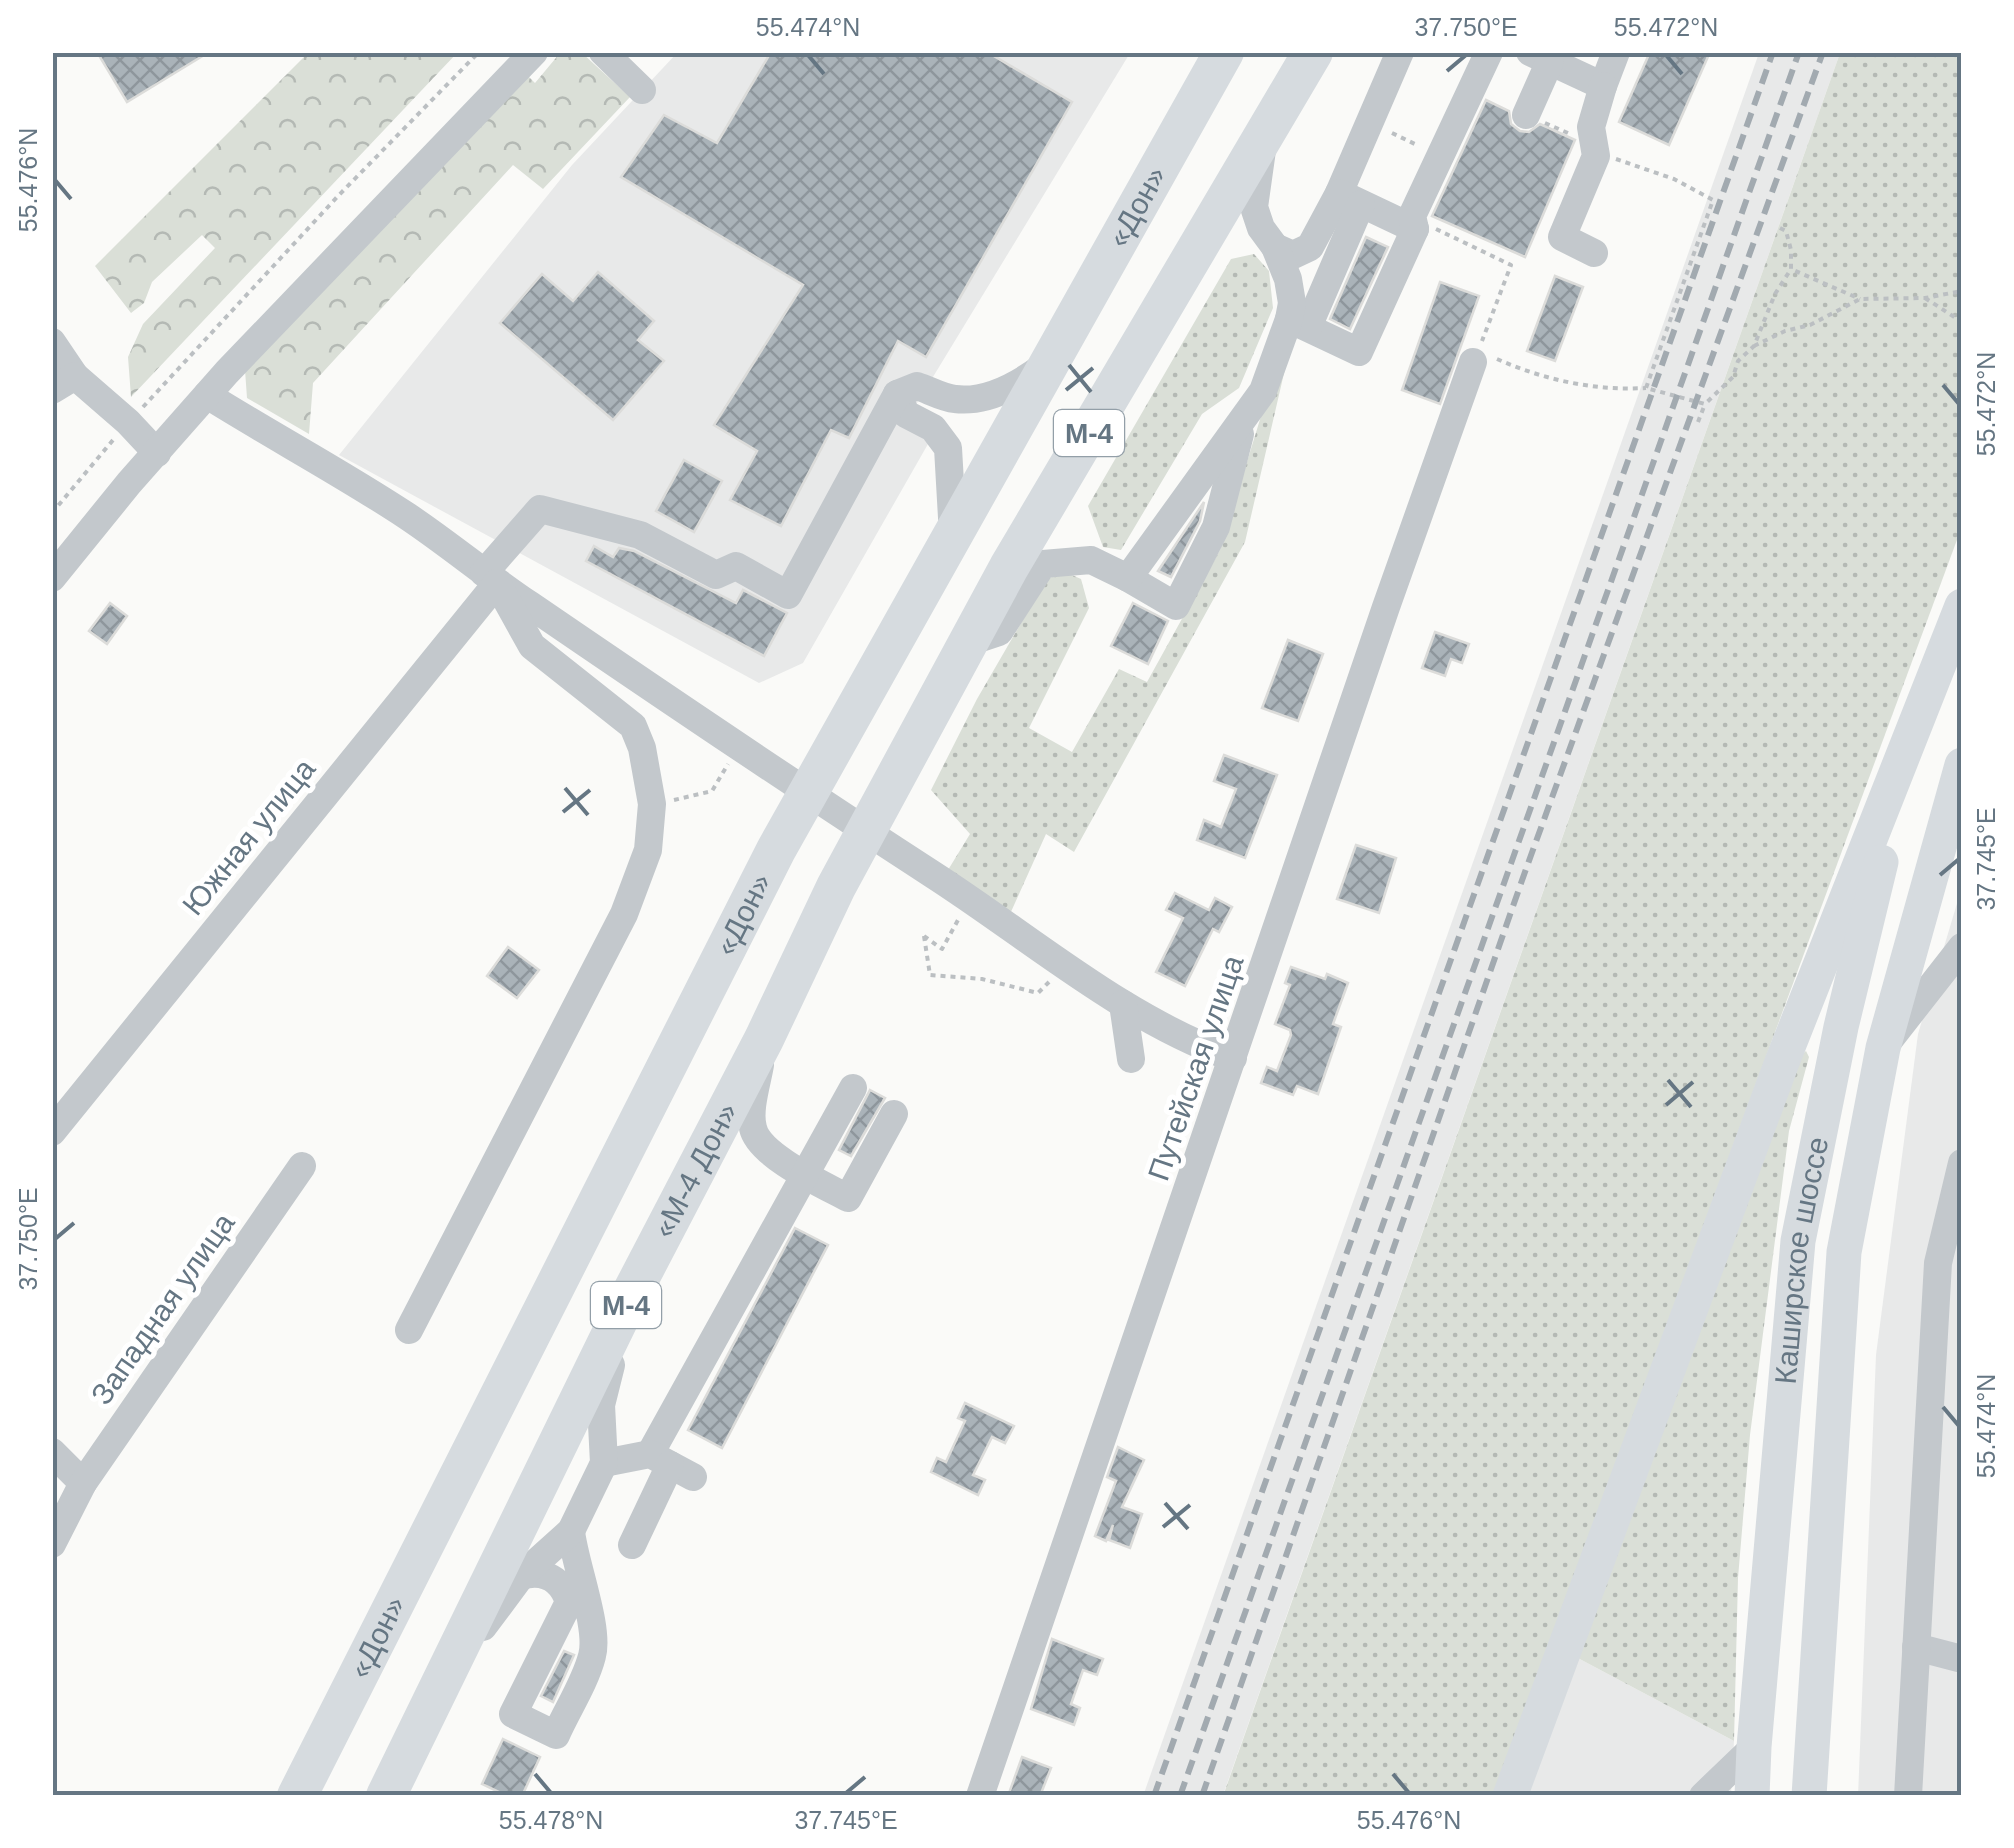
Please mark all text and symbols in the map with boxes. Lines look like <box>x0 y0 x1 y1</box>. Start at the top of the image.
text: 55.474°N <box>756 13 860 41</box>
text: 37.750°E <box>1414 13 1518 41</box>
text: 55.472°N <box>1614 13 1718 41</box>
text: 55.476°N <box>14 128 42 232</box>
street label: «Дон» <box>1101 160 1172 253</box>
text: 55.472°N <box>1972 352 2000 456</box>
road number: М-4 <box>1054 410 1124 456</box>
street label: Южная улица <box>176 752 322 921</box>
text: 37.745°E <box>1972 807 2000 911</box>
street label: «Дон» <box>708 868 777 961</box>
street label: Путейская улица <box>1142 951 1250 1185</box>
street label: «М-4 Дон» <box>646 1097 744 1243</box>
street label: Каширское шоссе <box>1769 1134 1835 1385</box>
text: 37.750°E <box>14 1187 42 1291</box>
street label: Западная улица <box>84 1207 241 1411</box>
road number: М-4 <box>591 1282 661 1328</box>
text: 55.474°N <box>1972 1374 2000 1478</box>
street label: «Дон» <box>343 1591 411 1683</box>
text: 55.478°N <box>499 1806 603 1834</box>
text: 37.745°E <box>794 1806 898 1834</box>
text: 55.476°N <box>1357 1806 1461 1834</box>

